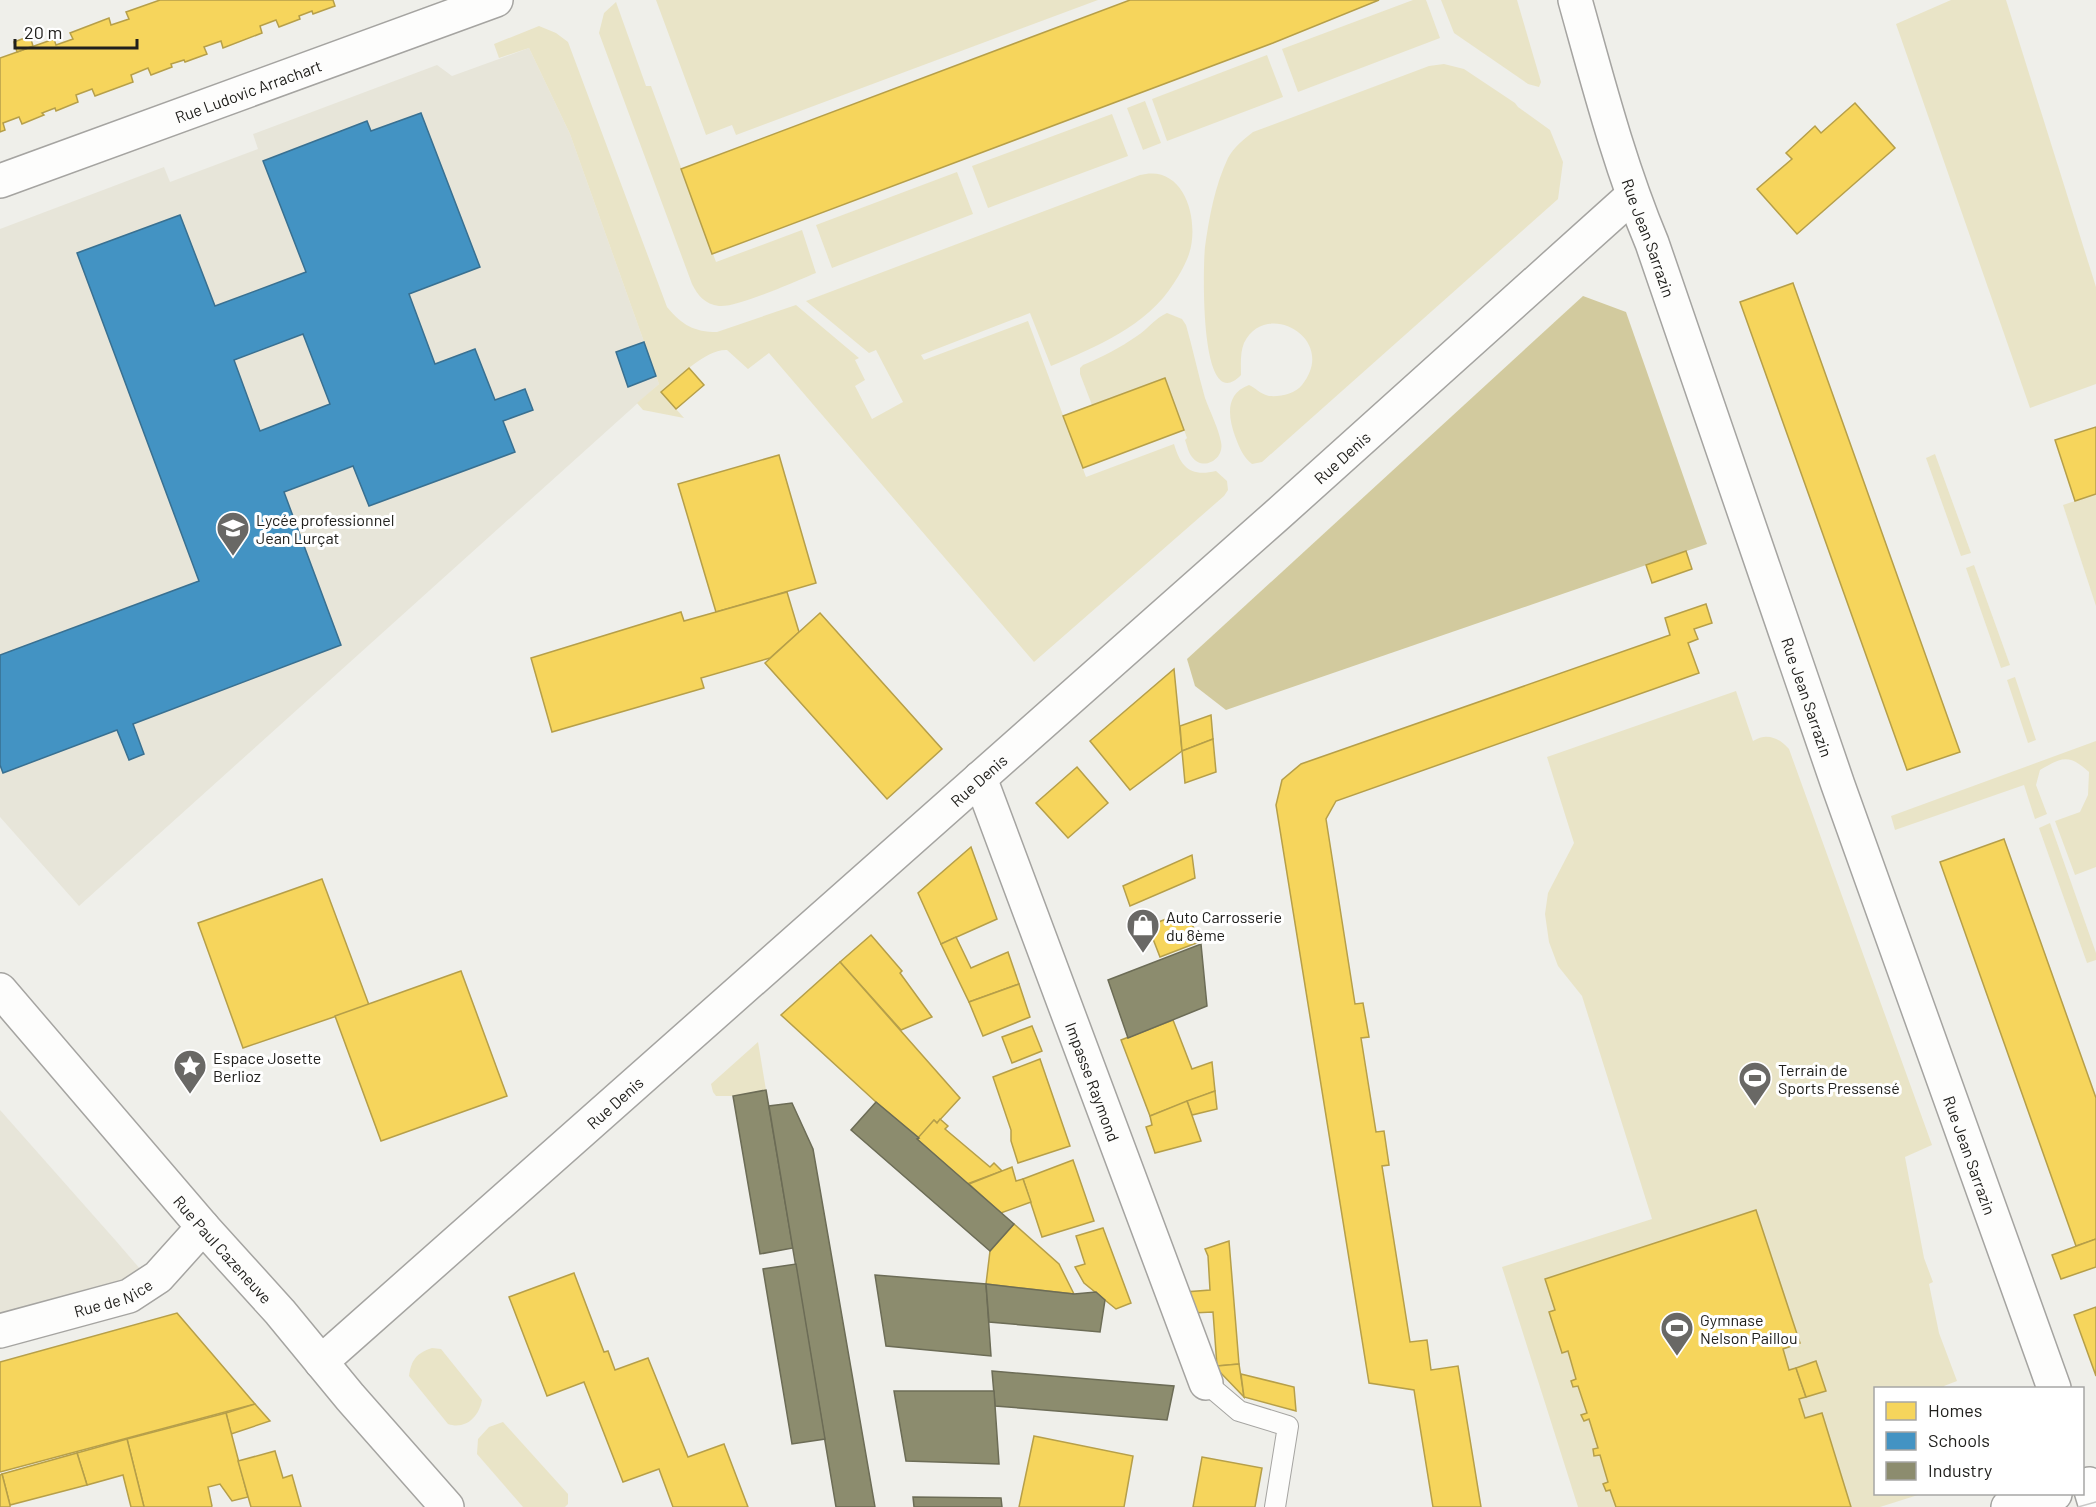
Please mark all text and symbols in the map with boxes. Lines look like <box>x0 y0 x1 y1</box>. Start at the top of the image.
scale bar <box>15 12 136 50</box>
text: 20 m <box>24 21 62 43</box>
street label: Rue Ludovic Arrachart <box>172 55 324 126</box>
street label: Rue Jean Sarrazin <box>1619 176 1679 299</box>
street label: Rue Denis <box>1310 427 1374 487</box>
school or university icon: Lycée professionnel Jean Lurçat <box>215 510 251 557</box>
place label: Lycée professionnel Jean Lurçat <box>256 510 394 547</box>
street label: Rue Jean Sarrazin <box>1779 635 1837 759</box>
street label: Rue Denis <box>946 750 1010 810</box>
shop icon: Auto Carrosserie du 8ème <box>1125 907 1161 954</box>
place label: Auto Carrosserie du 8ème <box>1166 907 1282 944</box>
street label: Impasse Raymond <box>1062 1019 1124 1144</box>
place icon: Espace Josette Berlioz <box>172 1048 208 1095</box>
place label: Espace Josette Berlioz <box>213 1048 321 1085</box>
sports icon: Terrain de Sports Pressensé <box>1737 1060 1773 1107</box>
place label: Terrain de Sports Pressensé <box>1778 1060 1900 1097</box>
street label: Rue Denis <box>582 1072 647 1132</box>
street label: Rue Jean Sarrazin <box>1940 1093 2001 1217</box>
street label: Rue Paul Cazeneuve <box>170 1191 277 1307</box>
street label: Rue de Nice <box>72 1274 156 1320</box>
sports icon: Gymnase Nelson Paillou <box>1659 1310 1695 1357</box>
place label: Gymnase Nelson Paillou <box>1700 1310 1798 1347</box>
legend <box>1874 1387 2084 1495</box>
text: Homes <box>1928 1399 1982 1421</box>
text: Schools <box>1928 1429 1990 1451</box>
text: Industry <box>1928 1459 1992 1481</box>

